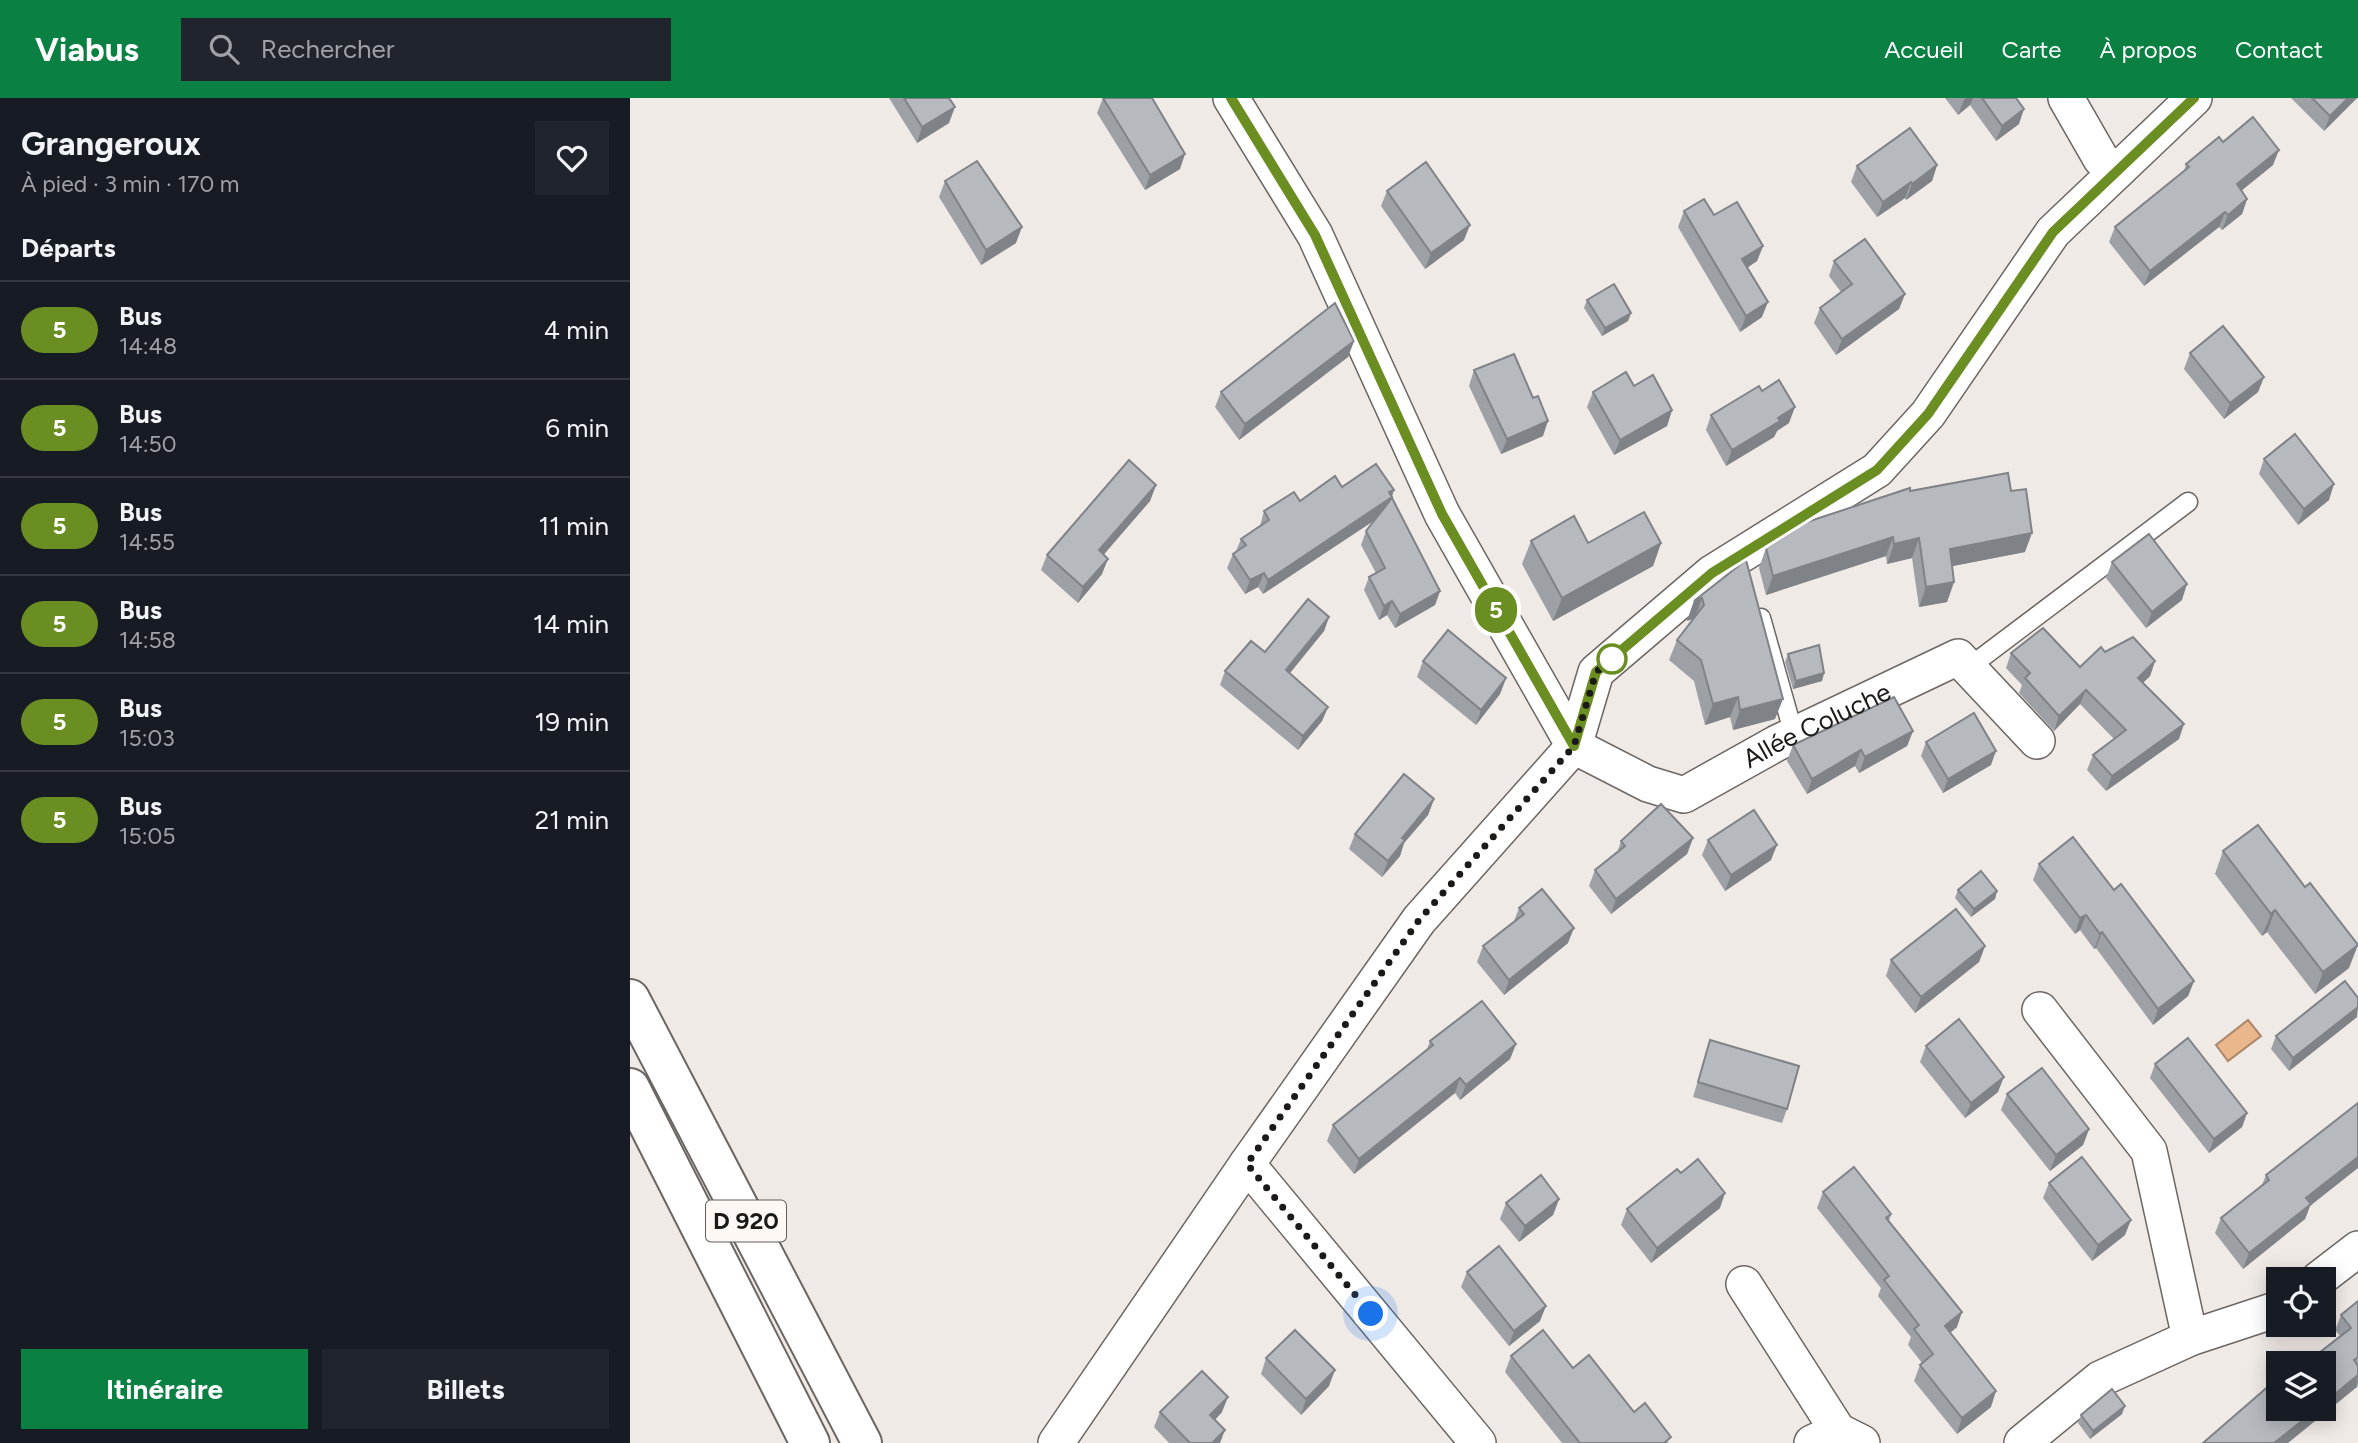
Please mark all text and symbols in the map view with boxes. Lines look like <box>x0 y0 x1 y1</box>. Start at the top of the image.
search box <box>181 18 671 81</box>
text: Viabus <box>35 30 139 69</box>
icon: search <box>205 30 243 68</box>
text: Rechercher <box>261 33 394 65</box>
text: Accueil <box>1884 35 1964 64</box>
text: Carte <box>2002 35 2061 64</box>
text: À propos <box>2099 35 2197 64</box>
text: Contact <box>2235 35 2323 64</box>
button: heart <box>535 121 609 195</box>
text: Grangeroux <box>21 124 201 163</box>
text: À pied · 3 min · 170 m <box>21 170 239 198</box>
text: Départs <box>21 232 116 264</box>
text: Bus <box>119 300 162 332</box>
text: 4 min <box>544 314 609 346</box>
text: 5 <box>53 315 66 344</box>
text: 14:48 <box>119 332 177 360</box>
text: Bus <box>119 398 162 430</box>
text: 6 min <box>545 412 609 444</box>
text: 5 <box>53 413 66 442</box>
text: 14:50 <box>119 430 177 458</box>
text: Bus <box>119 496 162 528</box>
text: 11 min <box>538 510 609 542</box>
text: 5 <box>53 511 66 540</box>
text: 14:55 <box>119 528 175 556</box>
line badge: 5 <box>1473 587 1519 633</box>
text: Bus <box>119 594 162 626</box>
text: 5 <box>1489 595 1503 624</box>
text: 14 min <box>533 608 609 640</box>
text: 5 <box>53 609 66 638</box>
text: 14:58 <box>119 626 176 654</box>
unlabelled marker <box>1597 644 1627 674</box>
street label: Allée Coluche <box>1737 675 1896 775</box>
text: Bus <box>119 692 162 724</box>
text: 19 min <box>534 706 609 738</box>
text: 5 <box>53 707 66 736</box>
text: 15:03 <box>119 724 175 752</box>
text: Bus <box>119 790 162 822</box>
text: 21 min <box>535 804 609 836</box>
text: 5 <box>53 805 66 834</box>
text: 15:05 <box>119 822 176 850</box>
road number: D 920 <box>706 1200 786 1241</box>
map controls <box>2266 1267 2336 1421</box>
button: locate <box>2266 1267 2336 1337</box>
your location <box>1353 1296 1388 1331</box>
button: Itinéraire <box>21 1349 308 1429</box>
button: Billets <box>322 1349 609 1429</box>
button: layers <box>2266 1351 2336 1421</box>

